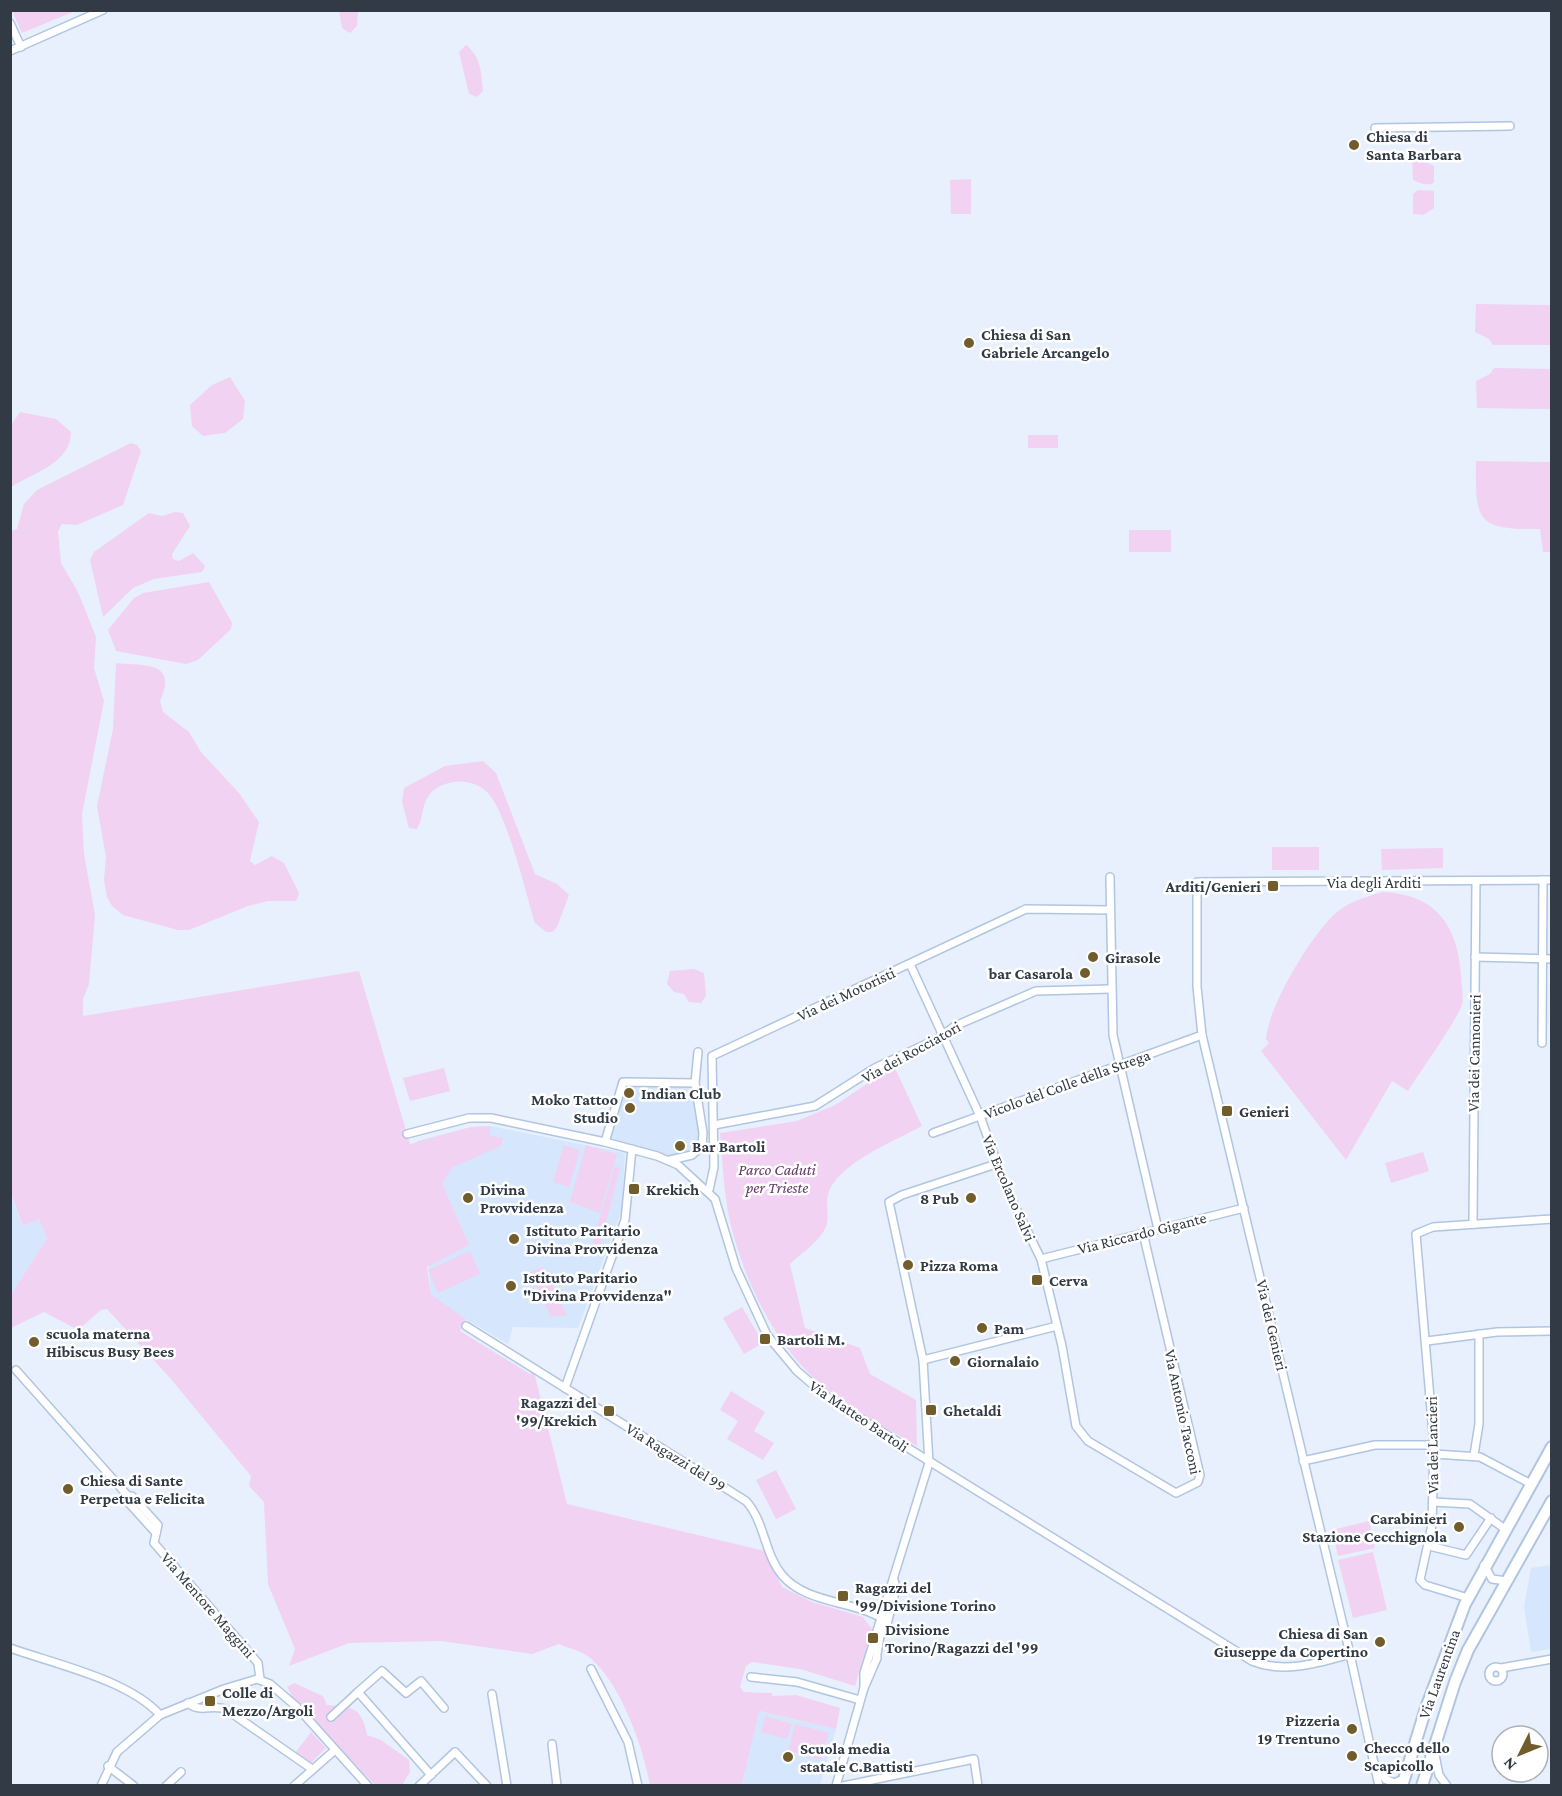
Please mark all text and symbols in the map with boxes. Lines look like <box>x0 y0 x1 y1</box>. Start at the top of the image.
place label: Chiesa di Santa Barbara <box>1366 128 1462 163</box>
marker: Chiesa di Santa Barbara <box>1347 138 1361 152</box>
place label: Chiesa di San Gabriele Arcangelo <box>981 326 1110 361</box>
marker: Chiesa di San Gabriele Arcangelo <box>962 336 976 350</box>
street label: Via degli Arditi <box>1327 874 1421 892</box>
place label: Arditi/Genieri <box>1164 878 1261 895</box>
marker: Arditi/Genieri <box>1266 879 1280 893</box>
place label: Girasole <box>1105 949 1161 966</box>
marker: Girasole <box>1086 950 1100 964</box>
street label: Via dei Motoristi <box>794 964 898 1024</box>
place label: bar Casarola <box>987 965 1073 982</box>
marker: bar Casarola <box>1078 966 1092 980</box>
street label: Via dei Cannonieri <box>1464 994 1484 1112</box>
street label: Via dei Rocciatori <box>859 1018 963 1086</box>
street label: Vicolo del Colle della Strega <box>982 1046 1153 1123</box>
place label: Indian Club <box>641 1085 721 1102</box>
marker: Indian Club <box>622 1086 636 1100</box>
place label: Moko Tattoo Studio <box>531 1091 618 1126</box>
marker: Moko Tattoo Studio <box>623 1101 637 1115</box>
place label: Genieri <box>1239 1103 1289 1120</box>
marker: Genieri <box>1220 1104 1234 1118</box>
street label: Via Ercolano Salvi <box>979 1132 1039 1244</box>
place label: Bar Bartoli <box>692 1138 766 1155</box>
marker: Bar Bartoli <box>673 1139 687 1153</box>
park label: Parco Caduti per Trieste <box>738 1161 816 1197</box>
place label: Divina Provvidenza <box>480 1181 564 1216</box>
place label: Krekich <box>646 1181 699 1198</box>
marker: Krekich <box>627 1182 641 1196</box>
place label: 8 Pub <box>920 1190 959 1207</box>
marker: Divina Provvidenza <box>461 1191 475 1205</box>
marker: 8 Pub <box>964 1191 978 1205</box>
street label: Via Riccardo Gigante <box>1076 1209 1208 1258</box>
place label: Istituto Paritario Divina Provvidenza <box>526 1222 658 1257</box>
marker: Istituto Paritario Divina Provvidenza <box>507 1232 521 1246</box>
place label: Pizza Roma <box>920 1257 998 1274</box>
marker: Pizza Roma <box>901 1258 915 1272</box>
place label: Istituto Paritario "Divina Provvidenza" <box>523 1269 672 1304</box>
place label: Cerva <box>1049 1272 1088 1289</box>
marker: Cerva <box>1030 1273 1044 1287</box>
street label: Via dei Genieri <box>1253 1278 1291 1372</box>
marker: Istituto Paritario "Divina Provvidenza" <box>504 1279 518 1293</box>
place label: Pam <box>994 1320 1024 1337</box>
marker: Pam <box>975 1321 989 1335</box>
place label: scuola materna Hibiscus Busy Bees <box>46 1325 174 1360</box>
place label: Bartoli M. <box>777 1331 845 1348</box>
marker: Bartoli M. <box>758 1332 772 1346</box>
marker: scuola materna Hibiscus Busy Bees <box>27 1335 41 1349</box>
street label: Via Antonio Tacconi <box>1161 1348 1205 1476</box>
place label: Giornalaio <box>967 1353 1039 1370</box>
marker: Giornalaio <box>948 1354 962 1368</box>
street label: Via Matteo Bartoli <box>806 1377 912 1455</box>
place label: Ragazzi del '99/Krekich <box>516 1394 597 1429</box>
street label: Via dei Lancieri <box>1423 1396 1441 1494</box>
place label: Ghetaldi <box>943 1402 1002 1419</box>
marker: Ghetaldi <box>924 1403 938 1417</box>
marker: Ragazzi del '99/Krekich <box>602 1404 616 1418</box>
street label: Via Ragazzi del 99 <box>622 1419 729 1495</box>
place label: Chiesa di Sante Perpetua e Felicita <box>80 1472 205 1507</box>
marker: Chiesa di Sante Perpetua e Felicita <box>61 1482 75 1496</box>
place label: Carabinieri Stazione Cecchignola <box>1302 1510 1447 1545</box>
marker: Carabinieri Stazione Cecchignola <box>1452 1520 1466 1534</box>
street label: Via Mentore Maggini <box>157 1549 258 1662</box>
place label: Ragazzi del '99/Divisione Torino <box>855 1579 996 1614</box>
marker: Ragazzi del '99/Divisione Torino <box>836 1589 850 1603</box>
place label: Divisione Torino/Ragazzi del '99 <box>885 1621 1038 1656</box>
place label: Chiesa di San Giuseppe da Copertino <box>1214 1625 1368 1660</box>
street label: Via Laurentina <box>1415 1626 1463 1721</box>
marker: Divisione Torino/Ragazzi del '99 <box>866 1631 880 1645</box>
marker: Chiesa di San Giuseppe da Copertino <box>1373 1635 1387 1649</box>
place label: Colle di Mezzo/Argoli <box>222 1684 314 1719</box>
marker: Colle di Mezzo/Argoli <box>203 1694 217 1708</box>
place label: Pizzeria 19 Trentuno <box>1258 1712 1340 1747</box>
marker: Pizzeria 19 Trentuno <box>1345 1722 1359 1736</box>
north arrow <box>1490 1724 1550 1784</box>
place label: Checco dello Scapicollo <box>1364 1739 1450 1774</box>
place label: Scuola media statale C.Battisti <box>800 1740 913 1775</box>
marker: Checco dello Scapicollo <box>1345 1749 1359 1763</box>
marker: Scuola media statale C.Battisti <box>781 1750 795 1764</box>
text: N <box>1499 1754 1519 1774</box>

